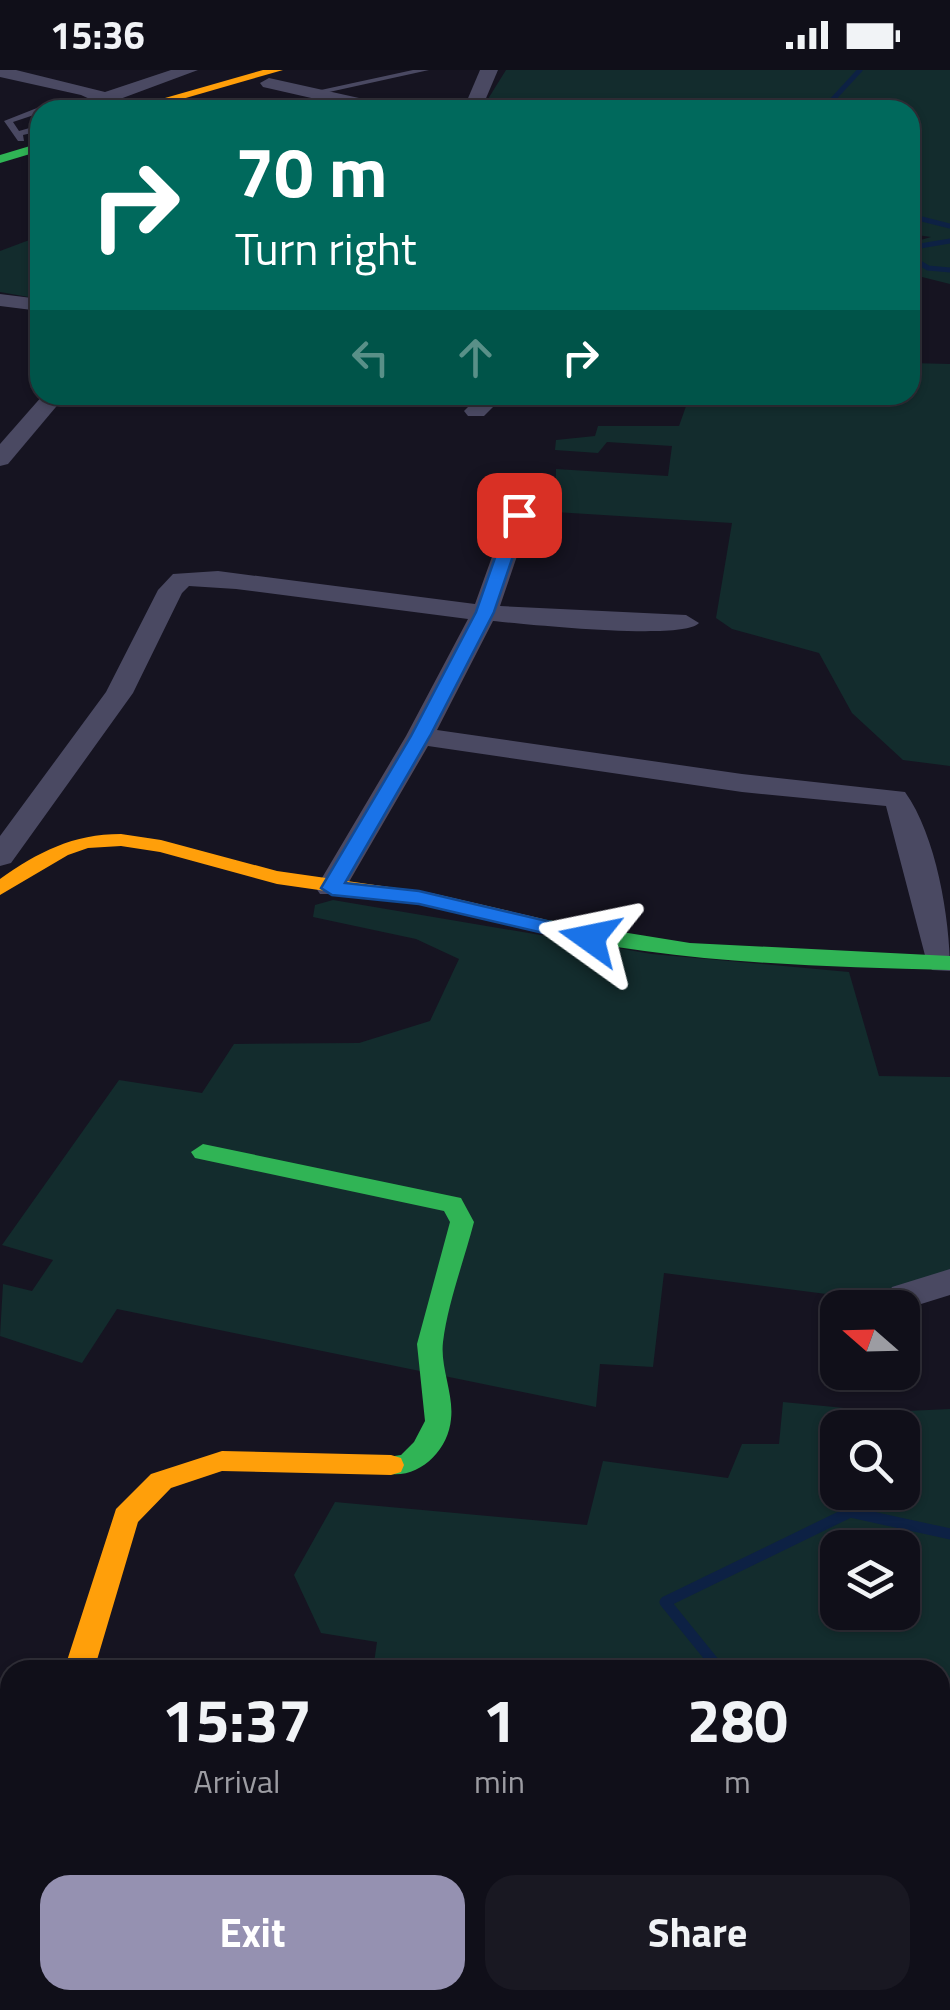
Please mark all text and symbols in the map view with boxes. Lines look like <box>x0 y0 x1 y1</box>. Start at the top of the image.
text: 15:36 <box>50 6 145 64</box>
text: 70 m <box>235 118 388 224</box>
icon: right <box>70 140 200 270</box>
text: Turn right <box>235 214 417 282</box>
icon: left <box>343 330 398 385</box>
icon: ahead <box>448 330 503 385</box>
icon: right <box>553 330 608 385</box>
pin <box>477 473 562 558</box>
icon: arrive <box>492 488 547 543</box>
position arrow <box>538 886 642 990</box>
north arrow <box>820 1290 920 1390</box>
map controls <box>820 1290 920 1630</box>
button: search <box>820 1410 920 1510</box>
button: layers <box>820 1530 920 1630</box>
text: 15:37 <box>162 1674 312 1765</box>
text: 1 <box>483 1674 516 1765</box>
text: 280 <box>687 1674 788 1765</box>
text: Arrival <box>194 1757 280 1805</box>
text: min <box>474 1757 525 1805</box>
text: m <box>724 1757 751 1805</box>
button: Exit <box>40 1875 465 1990</box>
button: Share <box>485 1875 910 1990</box>

